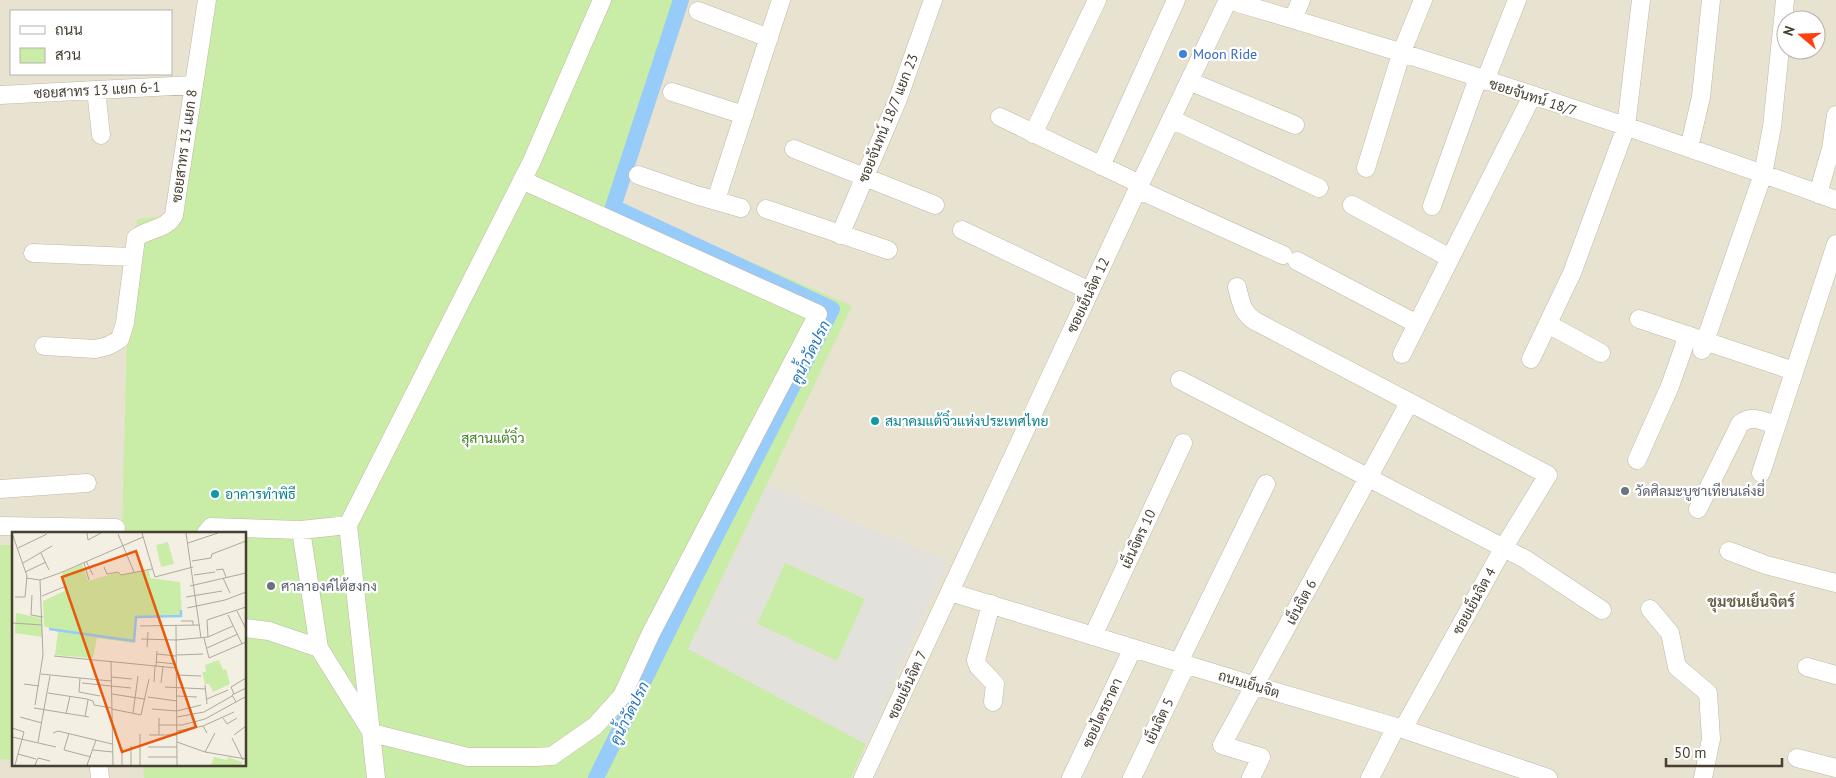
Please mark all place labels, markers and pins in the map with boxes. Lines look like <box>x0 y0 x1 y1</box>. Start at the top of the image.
place label: Moon Ride <box>1193 45 1257 63</box>
marker: Moon Ride <box>1177 48 1189 60</box>
place label: สมาคมแต้จิ๋วแห่งประเทศไทย <box>885 410 1049 430</box>
marker: สมาคมแต้จิ๋วแห่งประเทศไทย <box>869 415 881 427</box>
place label: วัดศิลมะบูชาเทียนเล่งยี่ <box>1635 479 1765 501</box>
place label: อาคารทำพิธี <box>225 485 296 503</box>
marker: วัดศิลมะบูชาเทียนเล่งยี่ <box>1619 485 1631 497</box>
marker: อาคารทำพิธี <box>209 488 221 500</box>
place label: ศาลาองค์ไต้ฮงกง <box>281 577 377 595</box>
marker: ศาลาองค์ไต้ฮงกง <box>265 580 277 592</box>

